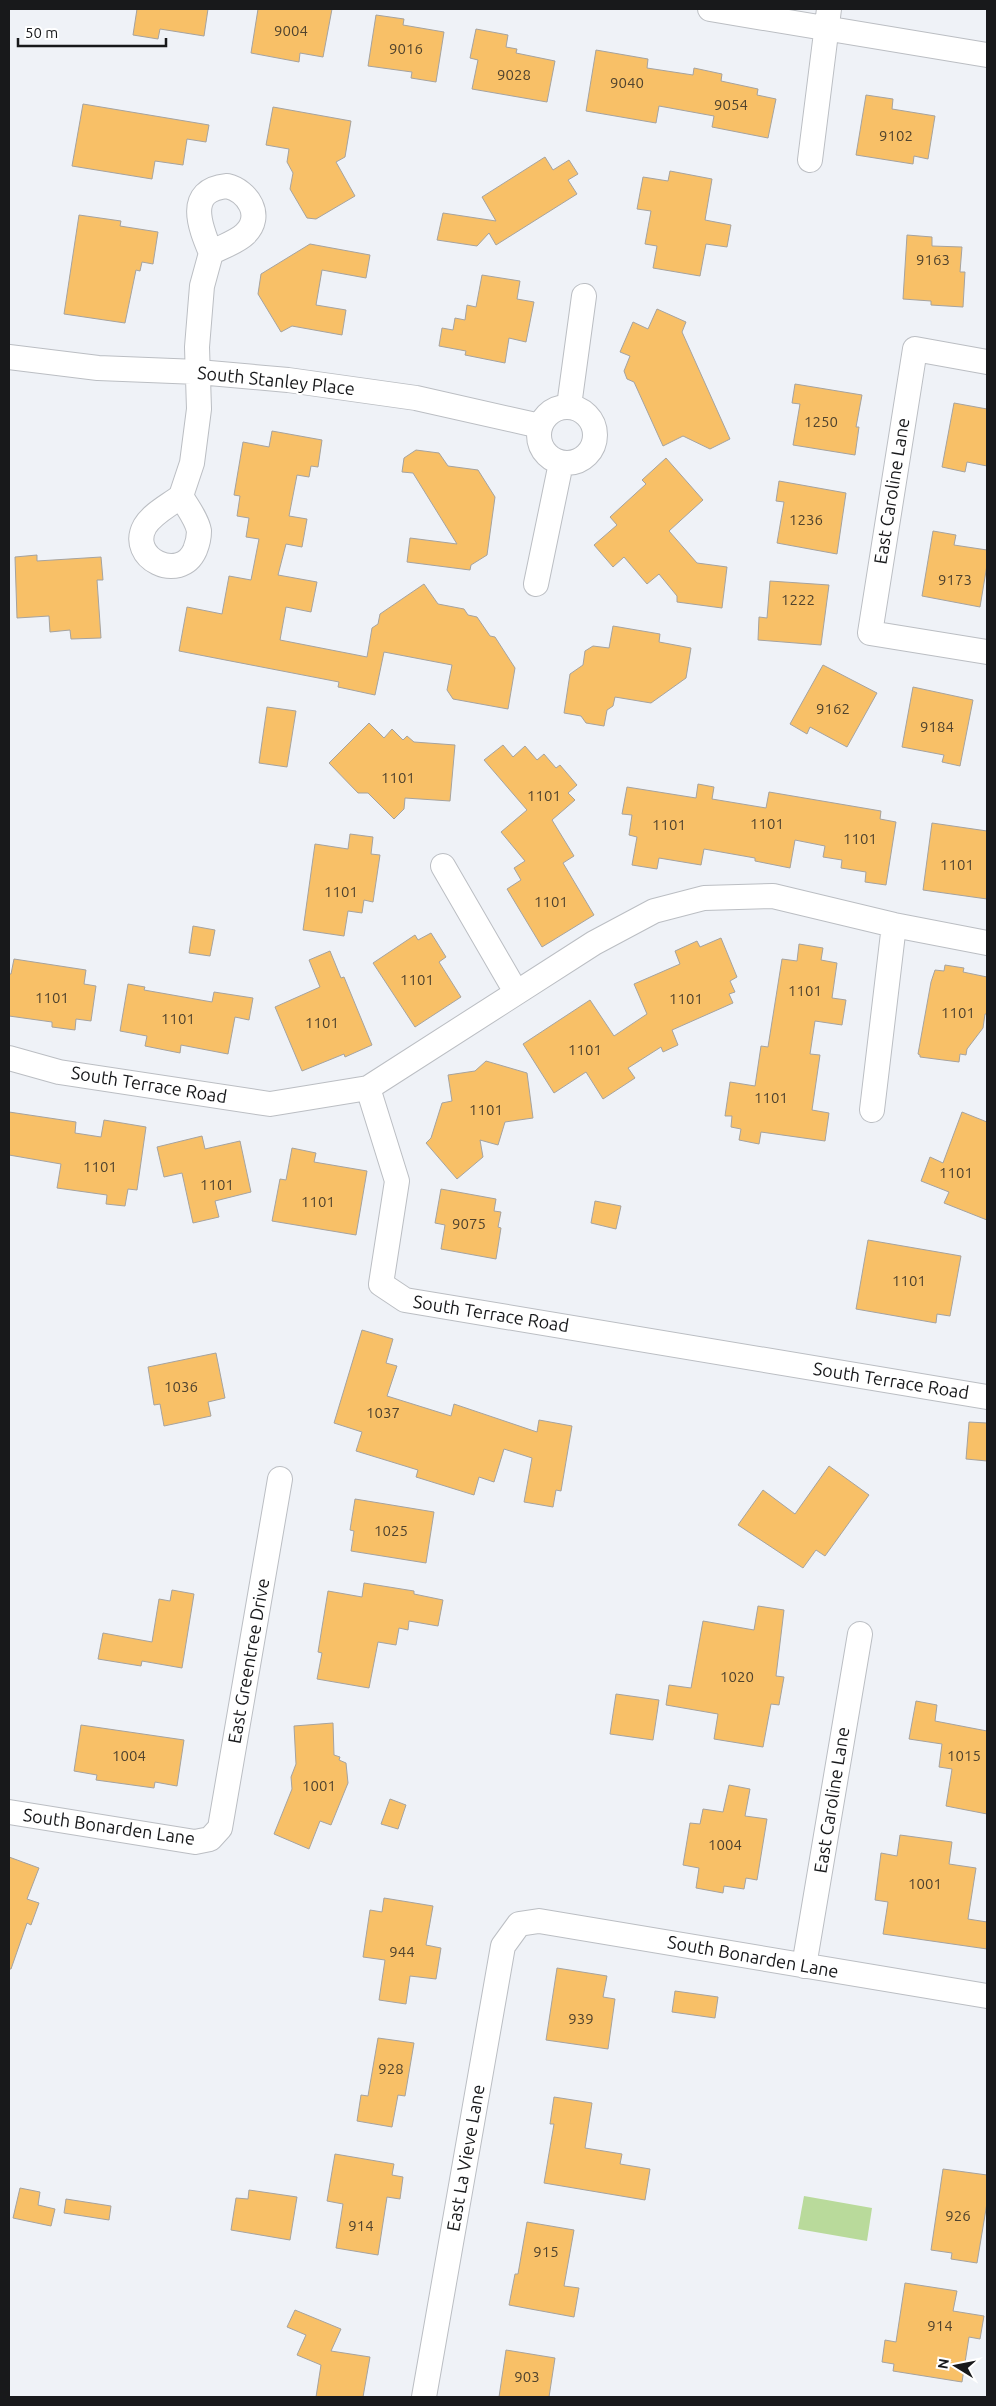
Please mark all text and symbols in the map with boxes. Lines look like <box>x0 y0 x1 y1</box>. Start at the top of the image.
scale bar <box>18 15 165 47</box>
house number: 9004 <box>274 22 308 39</box>
text: 50 m <box>25 24 58 41</box>
house number: 9016 <box>389 40 423 57</box>
house number: 9028 <box>497 66 531 83</box>
house number: 9040 <box>610 74 644 91</box>
house number: 9054 <box>714 96 748 113</box>
house number: 9102 <box>879 127 913 144</box>
house number: 9163 <box>916 251 950 268</box>
street label: South Stanley Place <box>196 362 356 398</box>
house number: 1250 <box>804 413 838 430</box>
street label: East Caroline Lane <box>870 416 912 566</box>
house number: 1236 <box>789 511 823 528</box>
house number: 9173 <box>938 571 972 588</box>
house number: 1222 <box>781 591 815 608</box>
house number: 9162 <box>816 700 850 717</box>
house number: 9184 <box>920 718 954 735</box>
house number: 1101 <box>381 769 415 786</box>
house number: 1101 <box>527 787 561 804</box>
house number: 1101 <box>750 815 784 832</box>
house number: 1101 <box>652 816 686 833</box>
house number: 1101 <box>843 830 877 847</box>
house number: 1101 <box>940 856 974 873</box>
house number: 1101 <box>324 883 358 900</box>
house number: 1101 <box>534 893 568 910</box>
house number: 1101 <box>400 971 434 988</box>
house number: 1101 <box>788 982 822 999</box>
house number: 1101 <box>35 989 69 1006</box>
house number: 1101 <box>669 990 703 1007</box>
house number: 1101 <box>941 1004 975 1021</box>
house number: 1101 <box>161 1010 195 1027</box>
house number: 1101 <box>305 1014 339 1031</box>
house number: 1101 <box>568 1041 602 1058</box>
street label: South Terrace Road <box>70 1062 229 1106</box>
house number: 1101 <box>754 1089 788 1106</box>
house number: 1101 <box>469 1101 503 1118</box>
house number: 1101 <box>83 1158 117 1175</box>
house number: 1101 <box>939 1164 973 1181</box>
house number: 1101 <box>200 1176 234 1193</box>
house number: 1101 <box>301 1193 335 1210</box>
house number: 9075 <box>452 1215 486 1232</box>
house number: 1101 <box>892 1272 926 1289</box>
street label: South Terrace Road <box>412 1291 571 1335</box>
street label: South Terrace Road <box>812 1358 971 1402</box>
house number: 1036 <box>164 1378 198 1395</box>
house number: 1037 <box>366 1404 400 1421</box>
house number: 1025 <box>374 1522 408 1539</box>
street label: East Greentree Drive <box>224 1577 272 1745</box>
house number: 1020 <box>720 1668 754 1685</box>
street label: East Caroline Lane <box>810 1725 852 1875</box>
house number: 1004 <box>112 1747 146 1764</box>
house number: 1015 <box>947 1747 981 1764</box>
house number: 1001 <box>302 1777 336 1794</box>
street label: South Bonarden Lane <box>22 1804 196 1848</box>
house number: 1004 <box>708 1836 742 1853</box>
house number: 1001 <box>908 1875 942 1892</box>
street label: South Bonarden Lane <box>666 1931 840 1981</box>
house number: 944 <box>389 1943 415 1960</box>
house number: 939 <box>568 2010 594 2027</box>
house number: 928 <box>378 2060 404 2077</box>
street label: East La Vieve Lane <box>442 2083 488 2233</box>
house number: 926 <box>945 2207 971 2224</box>
house number: 914 <box>348 2217 374 2234</box>
house number: 915 <box>533 2243 559 2260</box>
house number: 914 <box>927 2317 953 2334</box>
north arrow <box>931 2341 981 2391</box>
text: N <box>934 2357 952 2370</box>
house number: 903 <box>514 2368 540 2385</box>

